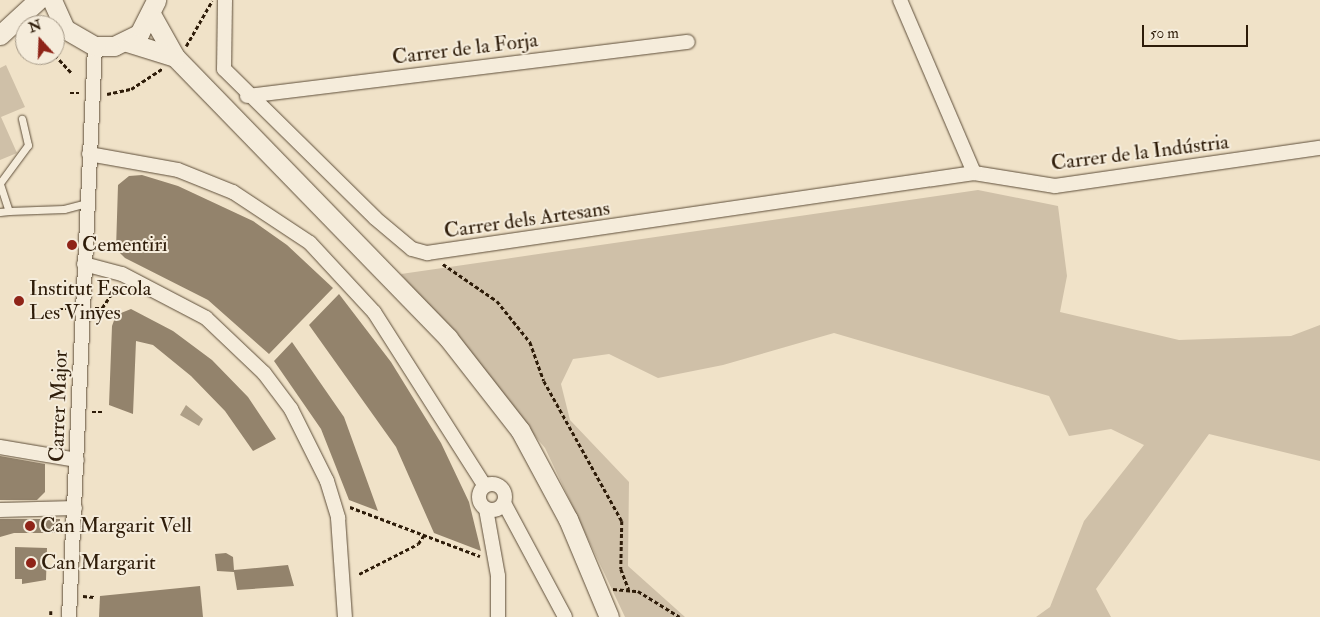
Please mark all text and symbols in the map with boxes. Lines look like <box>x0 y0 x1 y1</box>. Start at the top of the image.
north arrow <box>15 15 65 65</box>
scale bar <box>1145 15 1251 47</box>
text: N <box>26 16 44 37</box>
text: 50 m <box>1150 24 1179 43</box>
street label: Carrer de la Forja <box>391 28 539 70</box>
street label: Carrer de la Indústria <box>1050 130 1230 176</box>
street label: Carrer dels Artesans <box>442 196 612 244</box>
place label: Cementiri <box>82 232 168 258</box>
marker: Cementiri <box>66 239 78 251</box>
place label: Institut Escola Les Vinyes <box>29 276 151 326</box>
marker: Institut Escola Les Vinyes <box>13 295 25 307</box>
street label: Carrer Major <box>44 350 74 462</box>
place label: Can Margarit Vell <box>40 513 192 539</box>
marker: Can Margarit Vell <box>24 520 36 532</box>
place label: Can Margarit <box>41 550 156 576</box>
marker: Can Margarit <box>25 557 37 569</box>

